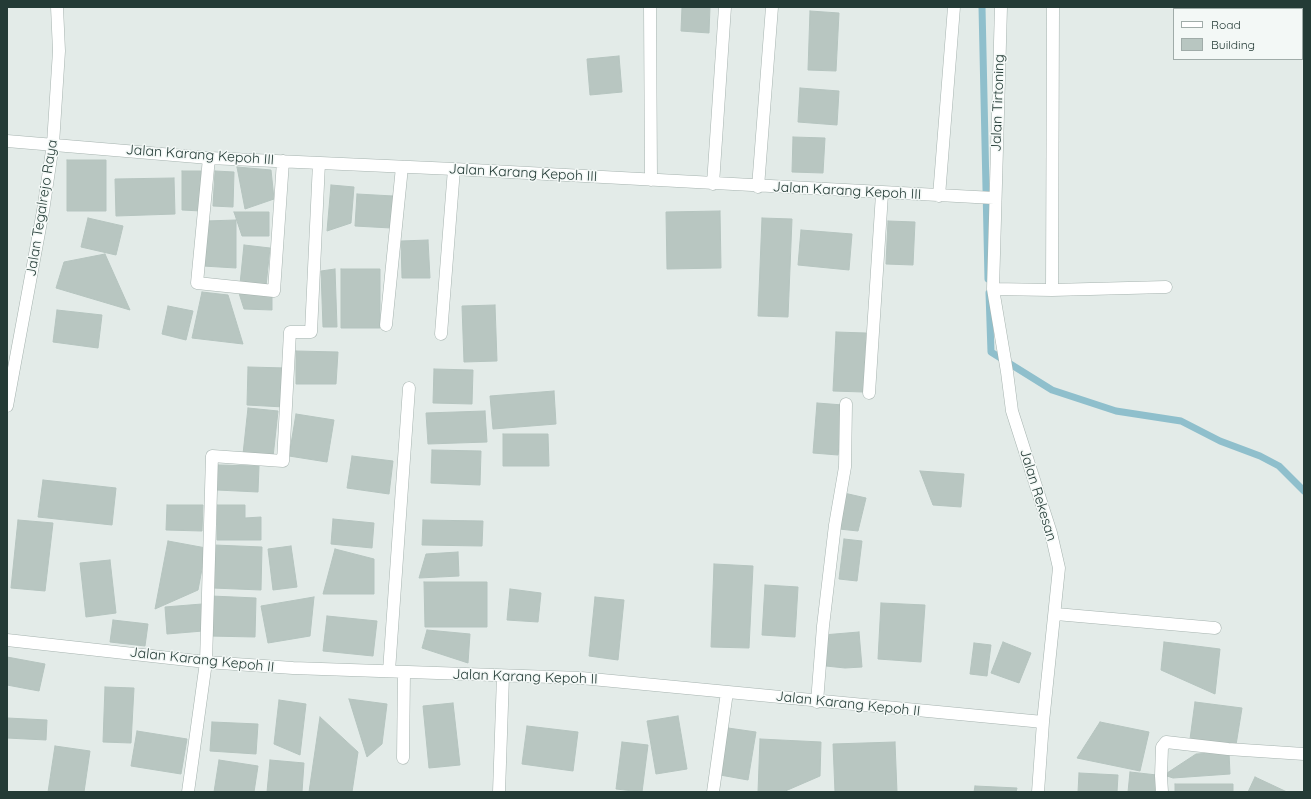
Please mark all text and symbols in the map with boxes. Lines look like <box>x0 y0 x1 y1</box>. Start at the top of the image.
legend <box>1173 8 1303 60</box>
text: Road <box>1211 17 1241 32</box>
text: Building <box>1211 37 1255 52</box>
street label: Jalan Tirtoning <box>988 54 1008 152</box>
street label: Jalan Tegalrejo Raya <box>23 138 61 278</box>
street label: Jalan Karang Kepoh III <box>125 141 275 169</box>
street label: Jalan Karang Kepoh III <box>448 161 598 185</box>
street label: Jalan Karang Kepoh III <box>772 179 922 203</box>
street label: Jalan Rekesan <box>1016 447 1060 543</box>
street label: Jalan Karang Kepoh II <box>129 644 275 676</box>
street label: Jalan Karang Kepoh II <box>452 666 598 688</box>
street label: Jalan Karang Kepoh II <box>775 688 921 720</box>

